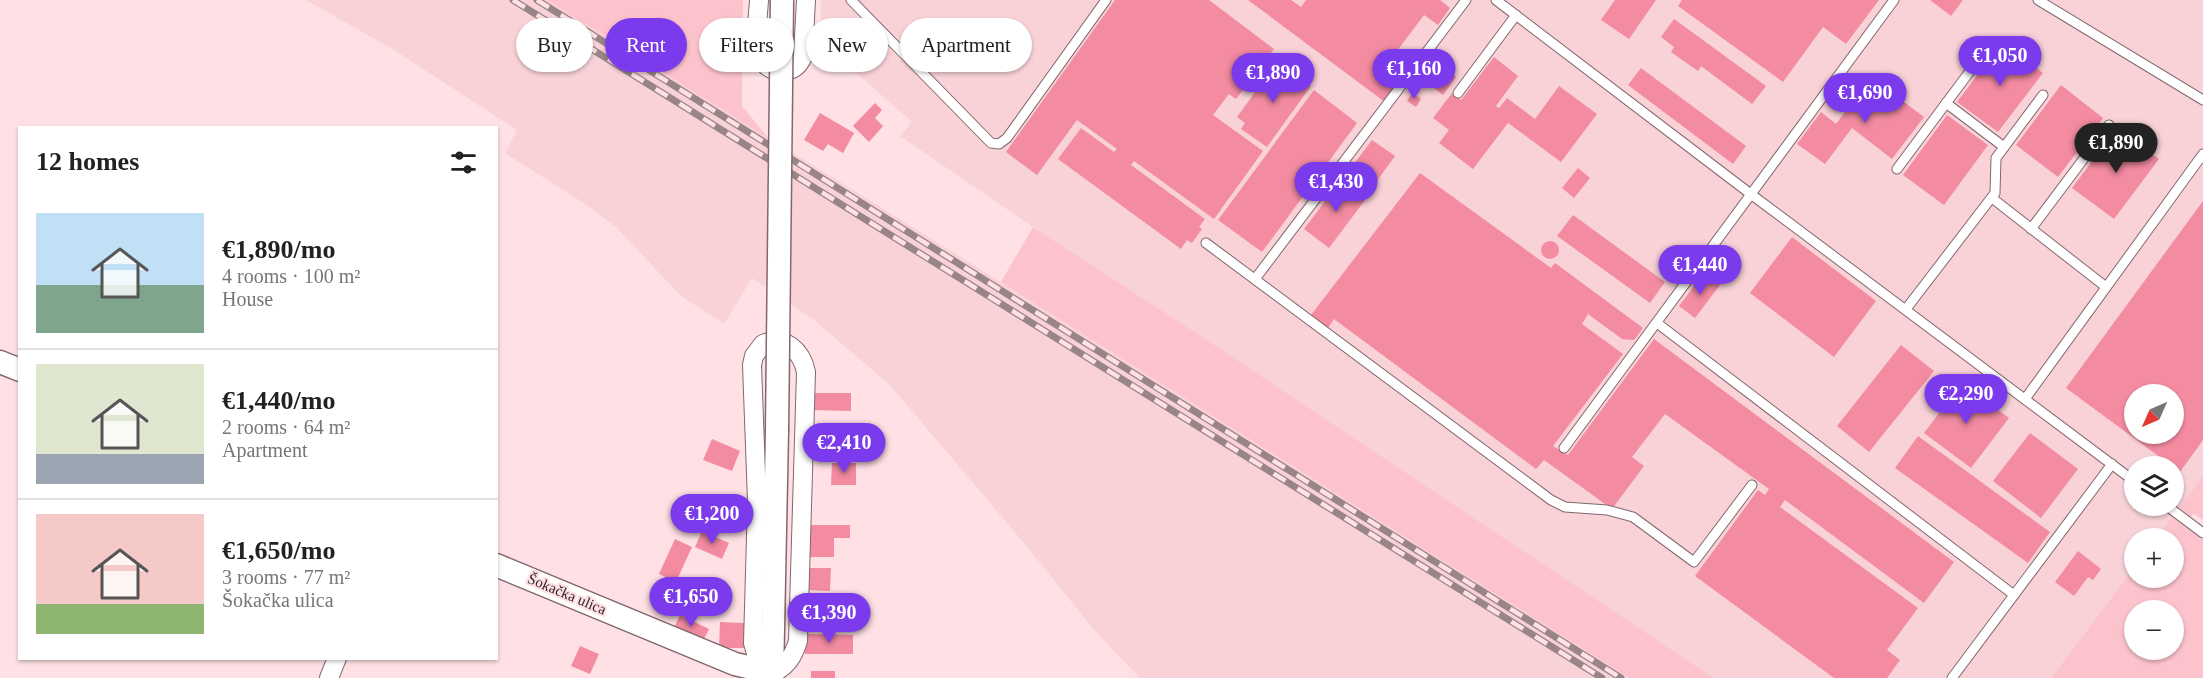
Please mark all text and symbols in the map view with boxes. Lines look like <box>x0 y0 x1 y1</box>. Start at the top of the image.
chip: Buy <box>516 18 593 72</box>
chip: Rent <box>605 18 687 72</box>
chip: Filters <box>699 18 794 72</box>
chip: New <box>806 18 888 72</box>
chip: Apartment <box>900 18 1032 72</box>
pin: €1,050 <box>1951 36 2049 87</box>
text: €1,050 <box>1973 44 2028 66</box>
pin: €1,160 <box>1365 49 1463 100</box>
pin: €1,890 <box>1224 53 1322 104</box>
text: €1,160 <box>1387 57 1442 79</box>
text: €1,890 <box>1246 61 1301 83</box>
pin: €1,690 <box>1816 73 1914 124</box>
text: €1,690 <box>1838 81 1893 103</box>
pin: €1,890 <box>2067 123 2165 174</box>
text: €1,890 <box>2089 131 2144 153</box>
icon: filters <box>447 146 480 179</box>
text: 12 homes <box>36 147 139 176</box>
pin: €1,430 <box>1287 162 1385 213</box>
text: €1,430 <box>1309 170 1364 192</box>
text: €1,890/mo <box>222 235 335 264</box>
icon: home <box>84 237 156 309</box>
pin: €1,440 <box>1651 245 1749 296</box>
text: €1,440 <box>1673 253 1728 275</box>
text: 4 rooms · 100 m² <box>222 265 360 287</box>
text: House <box>222 288 273 310</box>
pin: €2,290 <box>1917 374 2015 425</box>
text: €2,290 <box>1939 382 1994 404</box>
north arrow <box>2124 384 2184 444</box>
map controls <box>2124 384 2184 660</box>
text: €1,440/mo <box>222 386 335 415</box>
icon: home <box>84 388 156 460</box>
text: 2 rooms · 64 m² <box>222 416 350 438</box>
pin: €2,410 <box>795 423 893 474</box>
text: €2,410 <box>817 431 872 453</box>
text: Apartment <box>222 439 308 461</box>
button: layers <box>2124 456 2184 516</box>
pin: €1,200 <box>663 494 761 545</box>
text: €1,200 <box>685 502 740 524</box>
button: + <box>2124 528 2184 588</box>
text: €1,650/mo <box>222 536 335 565</box>
icon: home <box>84 538 156 610</box>
text: 3 rooms · 77 m² <box>222 566 350 588</box>
street label: Šokačka ulica <box>525 570 609 618</box>
pin: €1,650 <box>642 577 740 628</box>
text: €1,650 <box>664 585 719 607</box>
text: Šokačka ulica <box>222 589 334 611</box>
pin: €1,390 <box>780 593 878 644</box>
button: − <box>2124 600 2184 660</box>
text: €1,390 <box>802 601 857 623</box>

